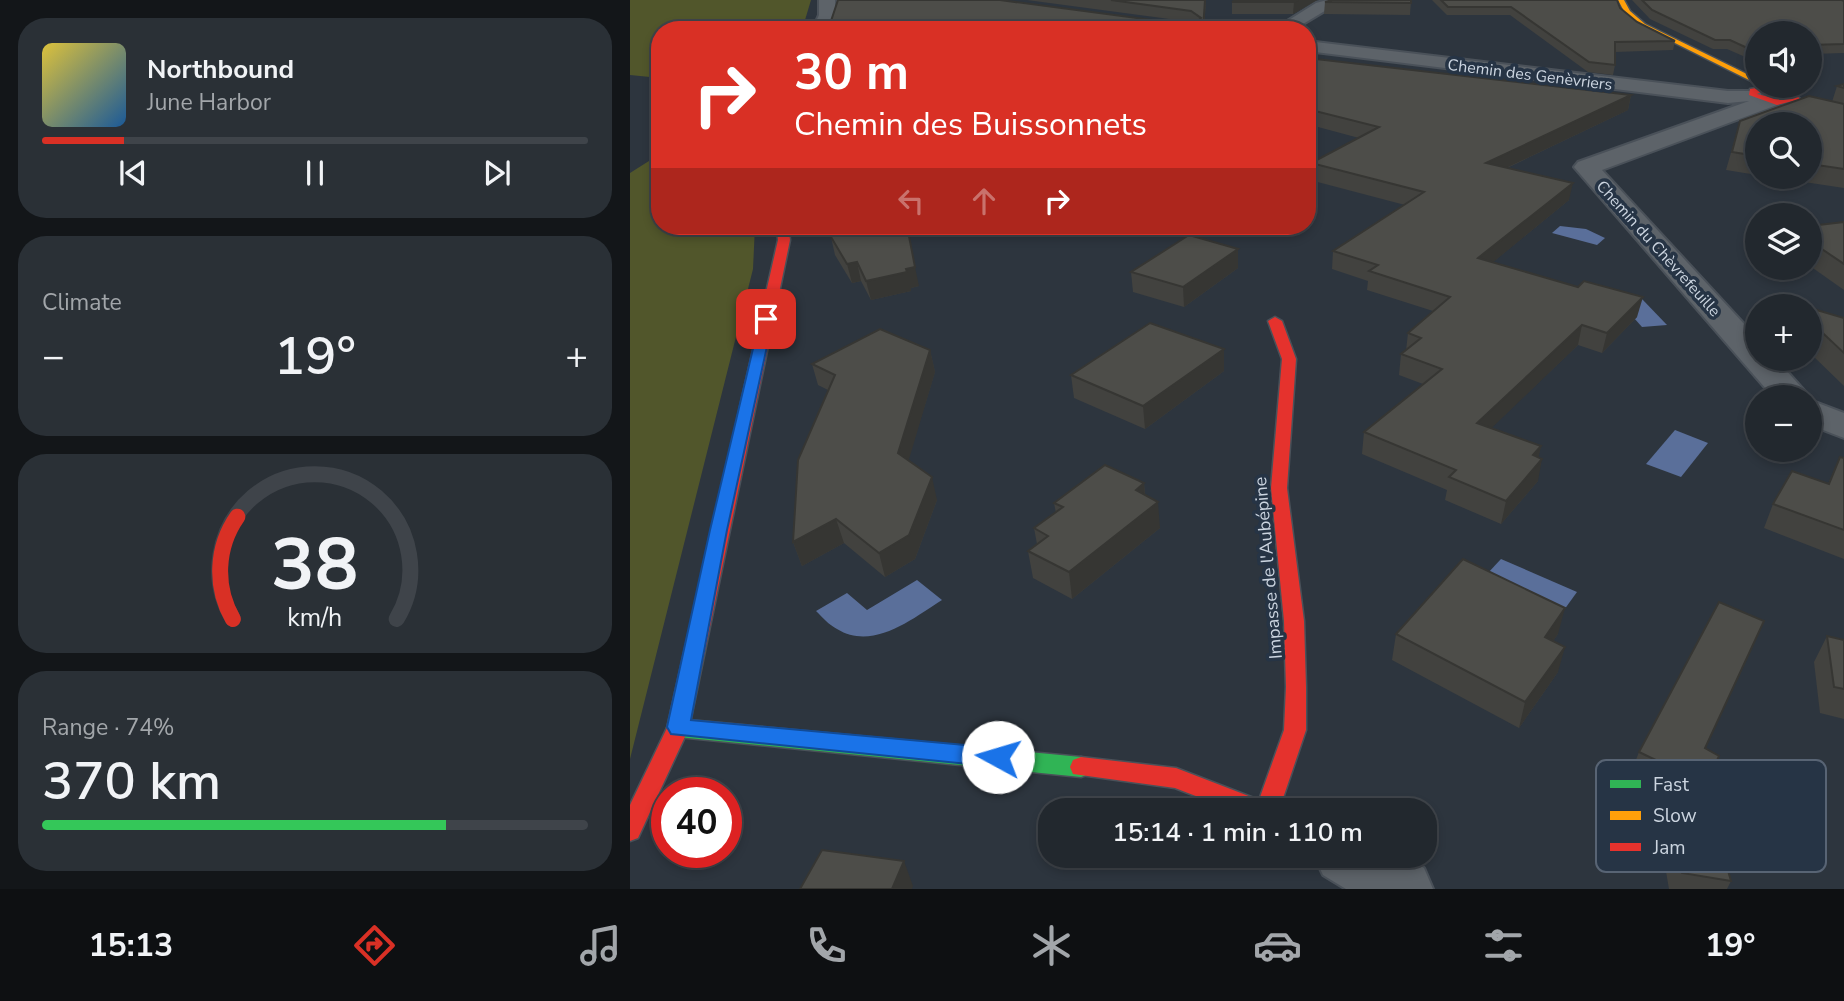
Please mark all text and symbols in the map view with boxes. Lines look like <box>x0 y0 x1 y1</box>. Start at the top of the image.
map controls <box>1745 21 1822 462</box>
button: sound <box>1745 21 1822 98</box>
text: 30 m <box>794 39 909 106</box>
icon: right <box>679 49 770 140</box>
text: Northbound <box>147 52 294 87</box>
street label: Chemin des Genèvriers <box>1446 54 1613 96</box>
text: June Harbor <box>147 87 271 118</box>
text: Chemin des Buissonnets <box>794 103 1147 146</box>
button: search <box>1745 112 1822 189</box>
icon: previous <box>114 154 152 192</box>
icon: pause <box>296 154 334 192</box>
icon: next <box>478 154 516 192</box>
street label: Chemin du Chèvrefeuille <box>1591 176 1725 322</box>
icon: left <box>892 182 930 220</box>
icon: ahead <box>965 182 1003 220</box>
icon: right <box>1038 182 1076 220</box>
button: layers <box>1745 203 1822 280</box>
text: Climate <box>42 287 122 318</box>
pin <box>736 289 796 349</box>
button: + <box>1745 294 1822 371</box>
icon: arrive <box>747 300 785 338</box>
text: 19° <box>274 321 356 392</box>
text: − <box>42 331 65 382</box>
text: + <box>565 331 588 382</box>
button: − <box>1745 385 1822 462</box>
street label: Impasse de l'Aubépine <box>1248 476 1288 660</box>
text: 38 <box>271 516 359 616</box>
text: km/h <box>287 601 343 635</box>
text: Range · 74% <box>42 712 174 743</box>
position arrow <box>961 720 1035 794</box>
text: 370 km <box>42 746 221 817</box>
legend <box>1596 760 1826 872</box>
text: Fast <box>1653 772 1689 798</box>
speed limit sign: 40 <box>651 777 742 868</box>
text: Slow <box>1653 803 1697 829</box>
text: 15:14 · 1 min · 110 m <box>1112 815 1363 850</box>
text: Jam <box>1652 835 1686 861</box>
icon: directions <box>350 921 399 970</box>
icon: music <box>576 921 625 970</box>
icon: phone <box>802 921 851 970</box>
icon: climate <box>1027 921 1076 970</box>
icon: car <box>1253 921 1302 970</box>
icon: filters <box>1479 921 1528 970</box>
text: 15:13 <box>88 924 173 967</box>
text: 19° <box>1705 924 1755 967</box>

